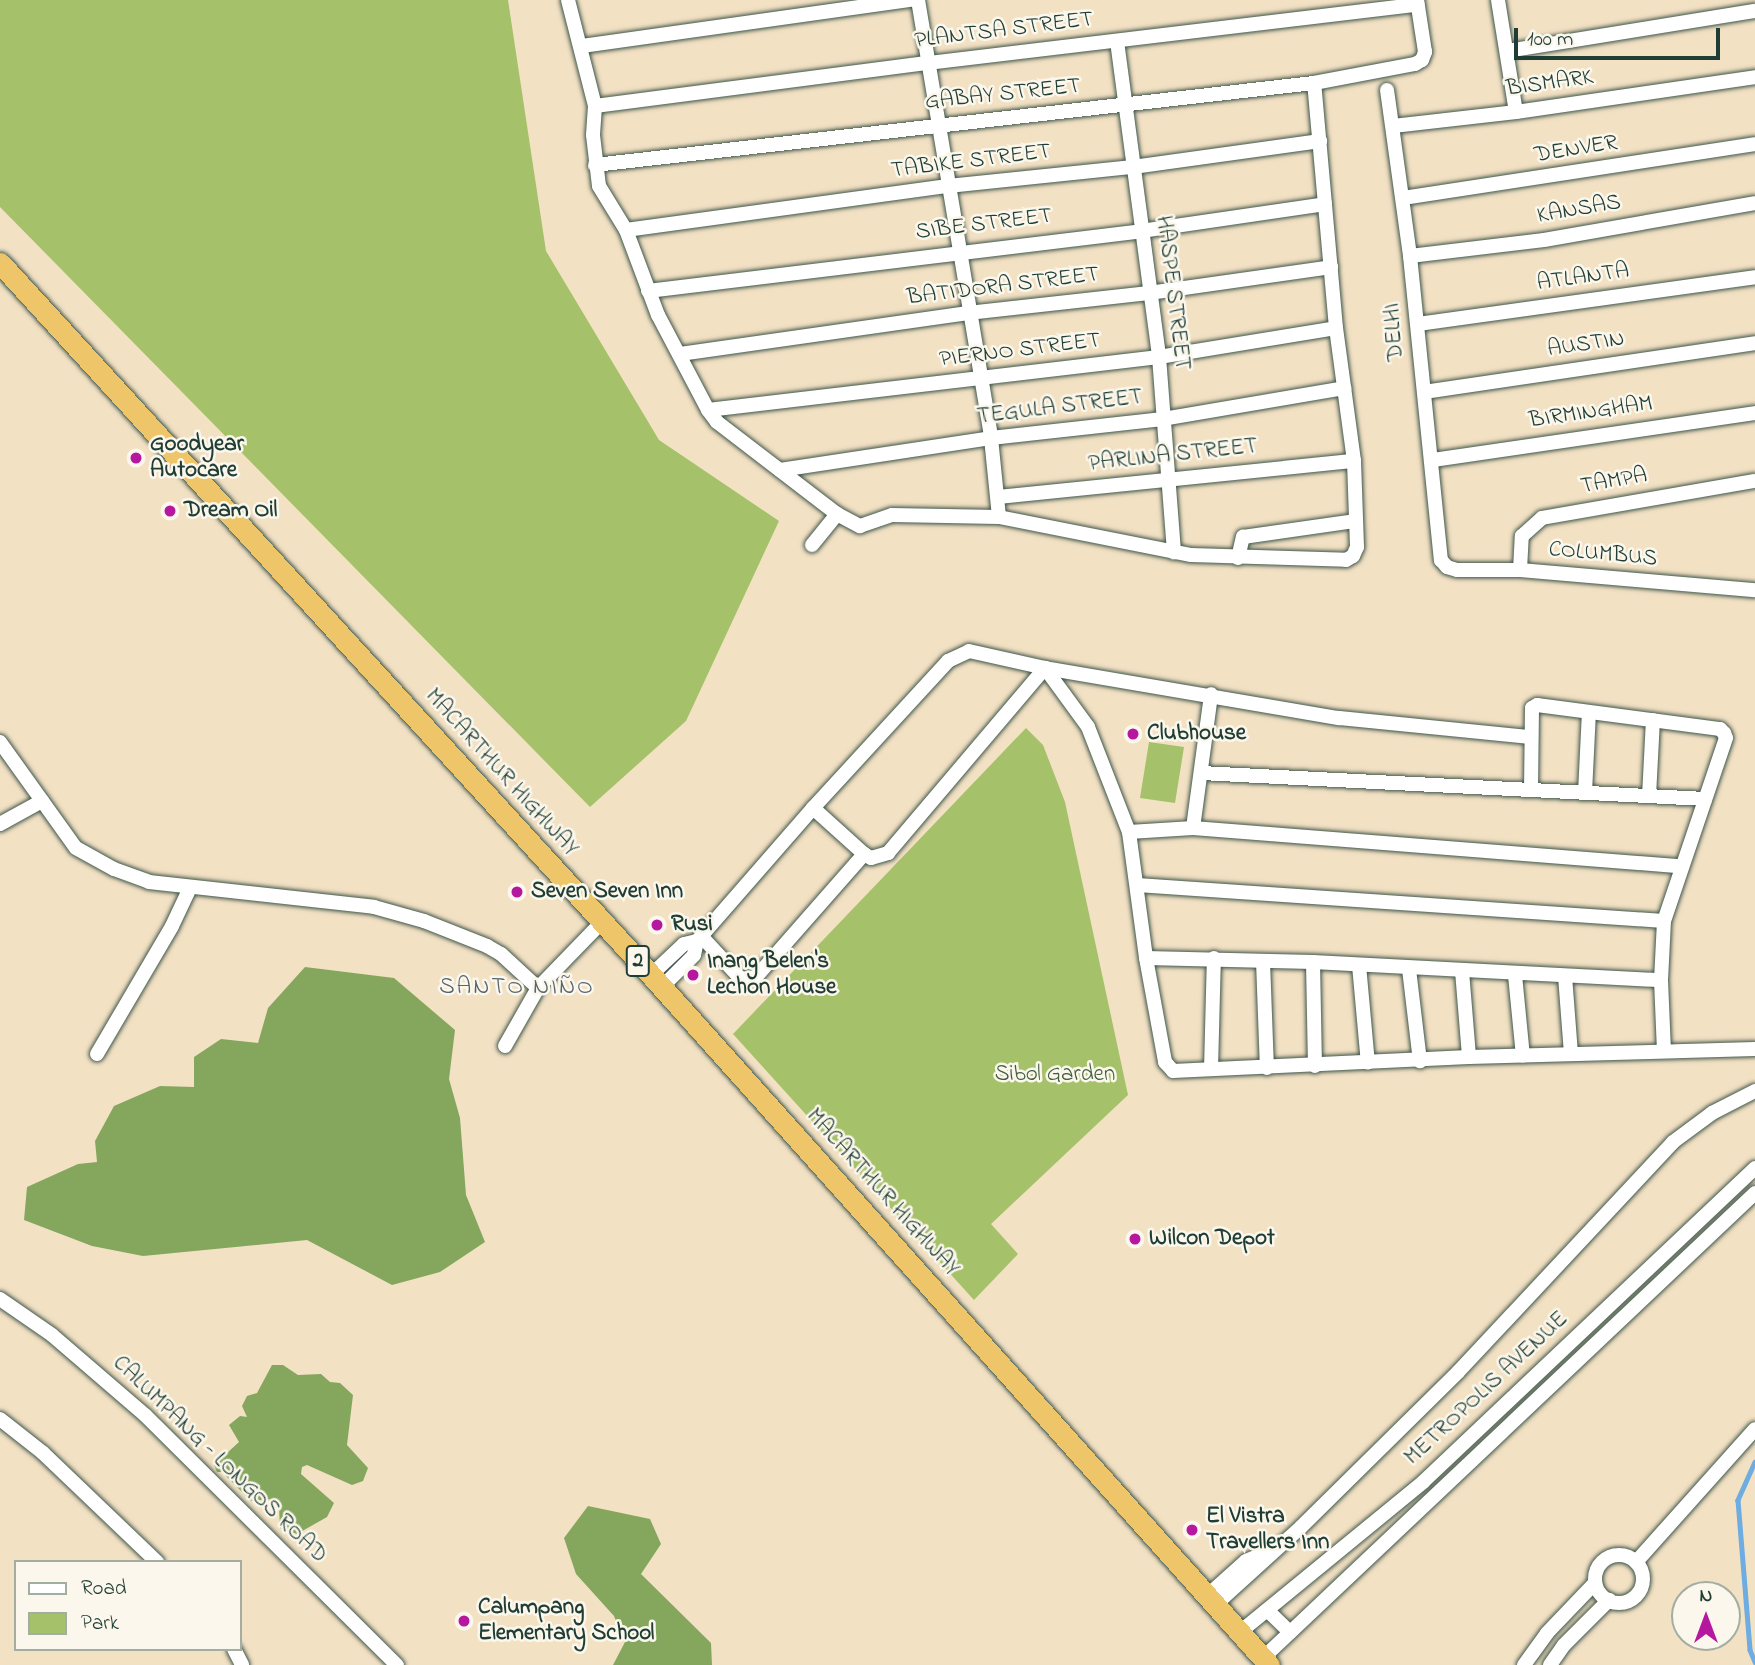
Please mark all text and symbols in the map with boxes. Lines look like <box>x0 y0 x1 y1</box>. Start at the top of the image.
street label: PLANTSA STREET <box>913 6 1095 56</box>
scale bar <box>1517 14 1724 58</box>
text: 100 m <box>1527 25 1573 55</box>
street label: BISMARK <box>1505 64 1595 104</box>
street label: GABAY STREET <box>924 73 1082 117</box>
street label: DENVER <box>1532 130 1620 170</box>
street label: TABIKE STREET <box>890 139 1052 185</box>
street label: KANSAS <box>1535 189 1623 231</box>
street label: SIBE STREET <box>914 203 1054 247</box>
street label: HASPE STREET <box>1149 214 1195 372</box>
street label: ATLANTA <box>1535 258 1631 298</box>
street label: BATIDORA STREET <box>905 262 1101 312</box>
street label: DELHI <box>1379 302 1411 362</box>
street label: AUSTIN <box>1546 326 1626 364</box>
street label: PIERNO STREET <box>938 327 1102 375</box>
street label: TEGULA STREET <box>976 384 1144 432</box>
street label: BIRMINGHAM <box>1527 391 1655 435</box>
place label: Goodyear Autocare <box>150 431 244 485</box>
street label: PARLINA STREET <box>1087 433 1259 479</box>
marker: Goodyear Autocare <box>128 450 144 466</box>
street label: TAMPA <box>1578 463 1650 501</box>
place label: Dream Oil <box>184 497 277 525</box>
marker: Dream Oil <box>162 503 178 519</box>
street label: COLUMBUS <box>1548 537 1658 573</box>
street label: MACARTHUR HIGHWAY <box>418 683 584 863</box>
place label: Clubhouse <box>1147 720 1246 748</box>
marker: Clubhouse <box>1125 726 1141 742</box>
place label: Seven Seven Inn <box>531 878 683 906</box>
marker: Seven Seven Inn <box>509 884 525 900</box>
place label: Rusi <box>671 911 713 939</box>
marker: Rusi <box>649 917 665 933</box>
road number: 2 <box>626 944 650 978</box>
place label: Inang Belen's Lechon House <box>707 948 836 1002</box>
marker: Inang Belen's Lechon House <box>685 967 701 983</box>
district label: SANTO NIÑO <box>440 974 594 1002</box>
park label: Sibol Garden <box>995 1061 1115 1089</box>
street label: MACARTHUR HIGHWAY <box>799 1103 965 1283</box>
place label: Wilcon Depot <box>1149 1225 1275 1253</box>
marker: Wilcon Depot <box>1127 1231 1143 1247</box>
street label: METROPOLIS AVENUE <box>1400 1306 1574 1472</box>
street label: CALUMPANG - LONGOS ROAD <box>106 1350 332 1570</box>
place label: El Vistra Travellers Inn <box>1206 1503 1329 1557</box>
marker: El Vistra Travellers Inn <box>1184 1522 1200 1538</box>
legend <box>14 1560 242 1651</box>
text: Road <box>81 1574 127 1604</box>
north arrow <box>1671 1581 1741 1651</box>
text: N <box>1700 1583 1712 1610</box>
place label: Calumpang Elementary School <box>478 1594 654 1648</box>
text: Park <box>81 1609 119 1639</box>
marker: Calumpang Elementary School <box>456 1613 472 1629</box>

